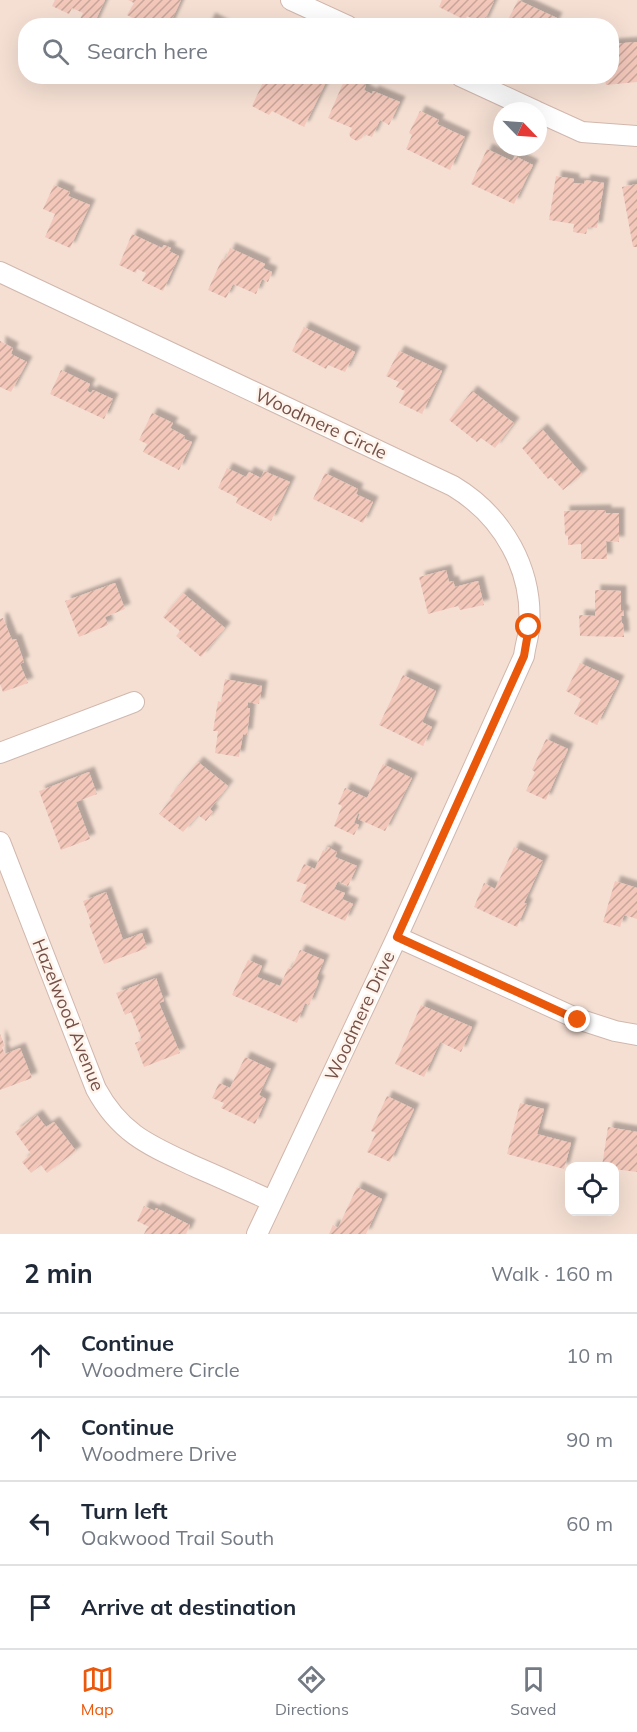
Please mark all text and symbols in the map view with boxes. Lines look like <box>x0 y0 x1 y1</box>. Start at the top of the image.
search box <box>18 18 619 84</box>
icon: search <box>39 35 72 68</box>
text: Search here <box>87 37 208 65</box>
north arrow <box>493 102 547 156</box>
street label: Woodmere Circle <box>252 383 391 464</box>
route start <box>515 613 541 639</box>
street label: Hazelwood Avenue <box>27 935 109 1094</box>
street label: Woodmere Drive <box>319 947 400 1084</box>
route end <box>564 1006 590 1032</box>
map controls <box>565 1162 619 1216</box>
button: locate <box>565 1162 619 1216</box>
text: 2 min <box>24 1257 93 1290</box>
text: Walk · 160 m <box>491 1261 613 1286</box>
text: Continue <box>81 1329 174 1357</box>
icon: ahead <box>24 1339 57 1372</box>
text: 10 m <box>566 1343 613 1368</box>
text: Woodmere Circle <box>81 1357 240 1382</box>
text: Continue <box>81 1413 174 1441</box>
icon: ahead <box>24 1423 57 1456</box>
text: 90 m <box>566 1427 613 1452</box>
text: Woodmere Drive <box>81 1441 237 1466</box>
text: Turn left <box>81 1497 168 1525</box>
icon: left <box>24 1507 57 1540</box>
text: 60 m <box>566 1511 613 1536</box>
text: Oakwood Trail South <box>81 1525 274 1550</box>
icon: arrive <box>24 1591 57 1624</box>
text: Arrive at destination <box>81 1593 296 1621</box>
tab: Map <box>81 1663 114 1719</box>
tab: Directions <box>275 1663 349 1719</box>
tab: Saved <box>510 1663 556 1719</box>

